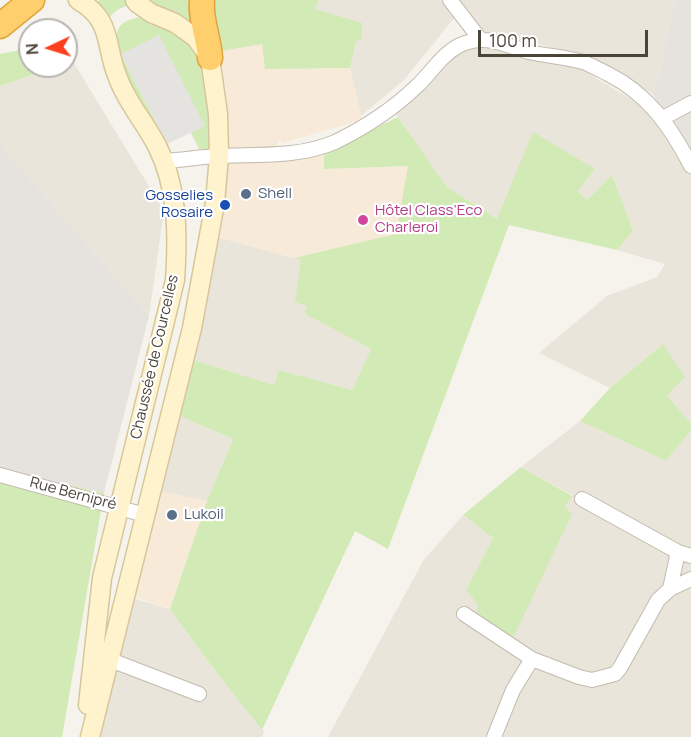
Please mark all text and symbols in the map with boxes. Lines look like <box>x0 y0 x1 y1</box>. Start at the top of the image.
north arrow <box>18 18 78 78</box>
scale bar <box>481 18 650 56</box>
text: 100 m <box>489 28 537 52</box>
text: N <box>21 43 43 56</box>
place label: Shell <box>258 185 292 203</box>
place label: Gosselies Rosaire <box>145 187 213 222</box>
marker: Shell <box>239 187 253 201</box>
marker: Gosselies Rosaire <box>218 198 232 212</box>
place label: Hôtel Class‘Eco Charleroi <box>375 202 482 237</box>
marker: Hôtel Class‘Eco Charleroi <box>356 213 370 227</box>
street label: Chaussée de Courcelles <box>127 273 183 441</box>
street label: Rue Bernipré <box>28 474 118 514</box>
place label: Lukoil <box>184 506 224 524</box>
marker: Lukoil <box>165 508 179 522</box>

